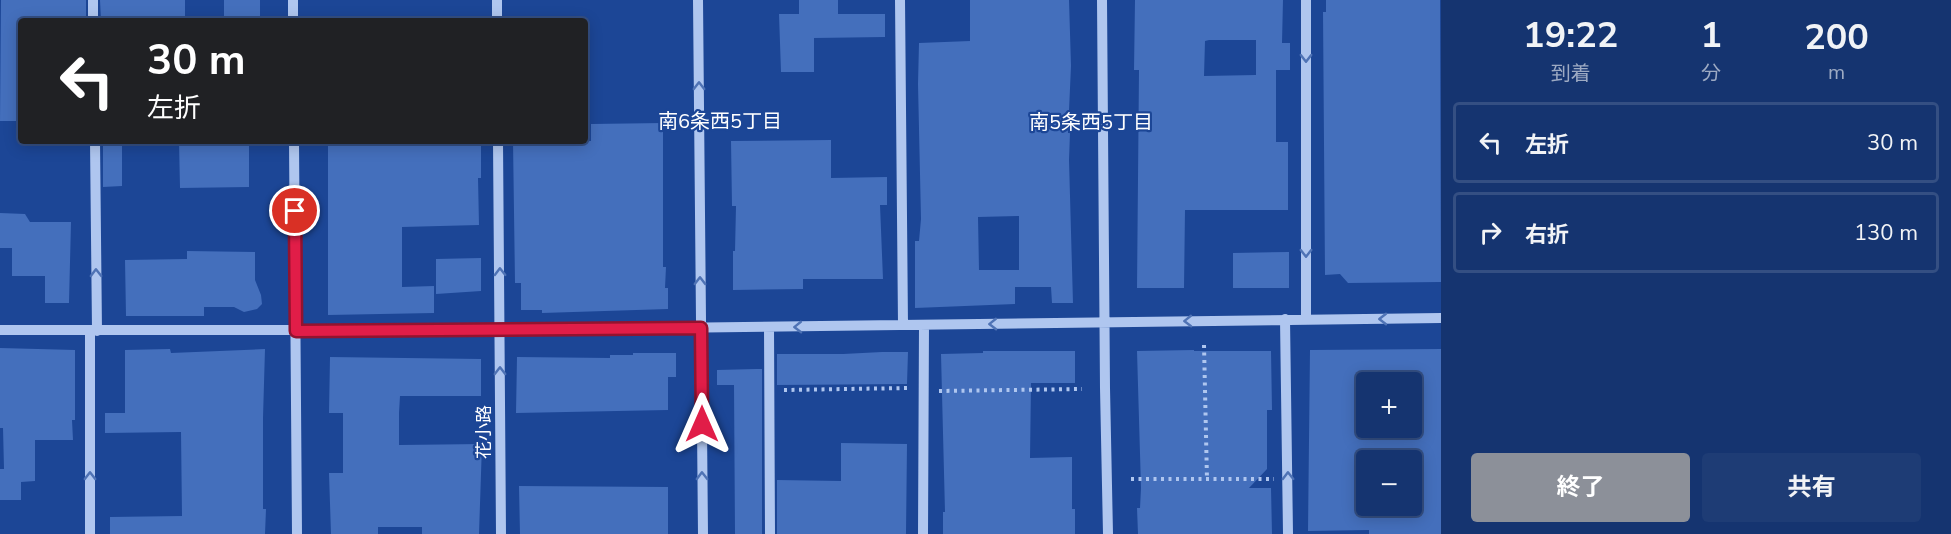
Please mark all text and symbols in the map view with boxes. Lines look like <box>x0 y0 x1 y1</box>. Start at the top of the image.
text: 19:22 <box>1523 11 1618 60</box>
text: 1 <box>1700 11 1722 60</box>
text: 200 <box>1804 13 1869 62</box>
text: 30 m <box>147 32 246 89</box>
icon: left <box>48 42 126 120</box>
one-way arrow <box>1300 54 1312 63</box>
text: m <box>1828 59 1845 86</box>
text: 到着 <box>1551 60 1591 87</box>
text: 分 <box>1701 60 1721 87</box>
one-way arrow <box>693 81 705 90</box>
text: 左折 <box>147 90 201 127</box>
district label: 南6条西5丁目 <box>658 108 782 135</box>
district label: 南5条西5丁目 <box>1029 109 1153 136</box>
icon: left <box>1474 126 1507 159</box>
text: 30 m <box>1867 128 1918 158</box>
text: 左折 <box>1525 130 1569 160</box>
pin <box>269 185 320 236</box>
icon: arrive <box>278 194 311 227</box>
icon: right <box>1474 216 1507 249</box>
text: 130 m <box>1854 218 1918 248</box>
text: 右折 <box>1525 220 1569 250</box>
one-way arrow <box>1300 249 1312 258</box>
one-way arrow <box>494 267 506 276</box>
one-way arrow <box>90 268 103 277</box>
one-way arrow <box>694 276 706 285</box>
one-way arrow <box>1378 313 1387 325</box>
one-way arrow <box>1183 315 1192 327</box>
one-way arrow <box>988 318 997 330</box>
one-way arrow <box>793 321 802 333</box>
one-way arrow <box>494 366 506 375</box>
map controls <box>1356 372 1422 516</box>
button: + <box>1356 372 1422 438</box>
position arrow <box>670 392 734 456</box>
street label: 花小路 <box>472 405 496 459</box>
button: − <box>1356 450 1422 516</box>
button: 終了 <box>1471 453 1690 522</box>
button: 共有 <box>1702 453 1921 522</box>
one-way arrow <box>84 471 96 480</box>
one-way arrow <box>696 471 708 480</box>
one-way arrow <box>1281 471 1294 480</box>

